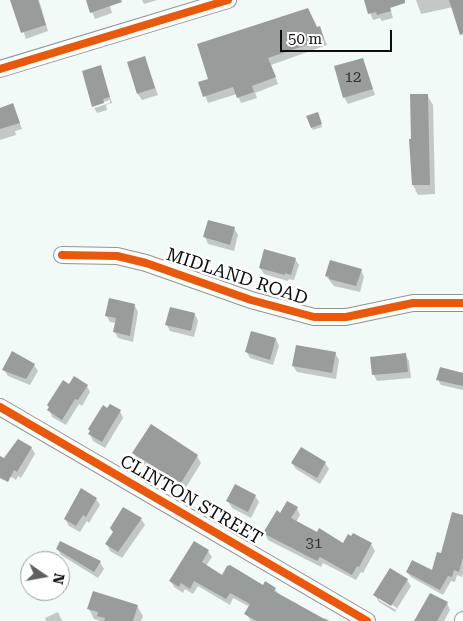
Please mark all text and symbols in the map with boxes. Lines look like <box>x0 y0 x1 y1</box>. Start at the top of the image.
scale bar <box>283 20 396 52</box>
text: 50 m <box>288 30 322 48</box>
house number: 12 <box>345 69 361 87</box>
street label: MIDLAND ROAD <box>164 244 310 310</box>
street label: CLINTON STREET <box>116 451 266 549</box>
house number: 31 <box>306 535 322 553</box>
north arrow <box>20 551 70 601</box>
text: N <box>50 572 68 586</box>

